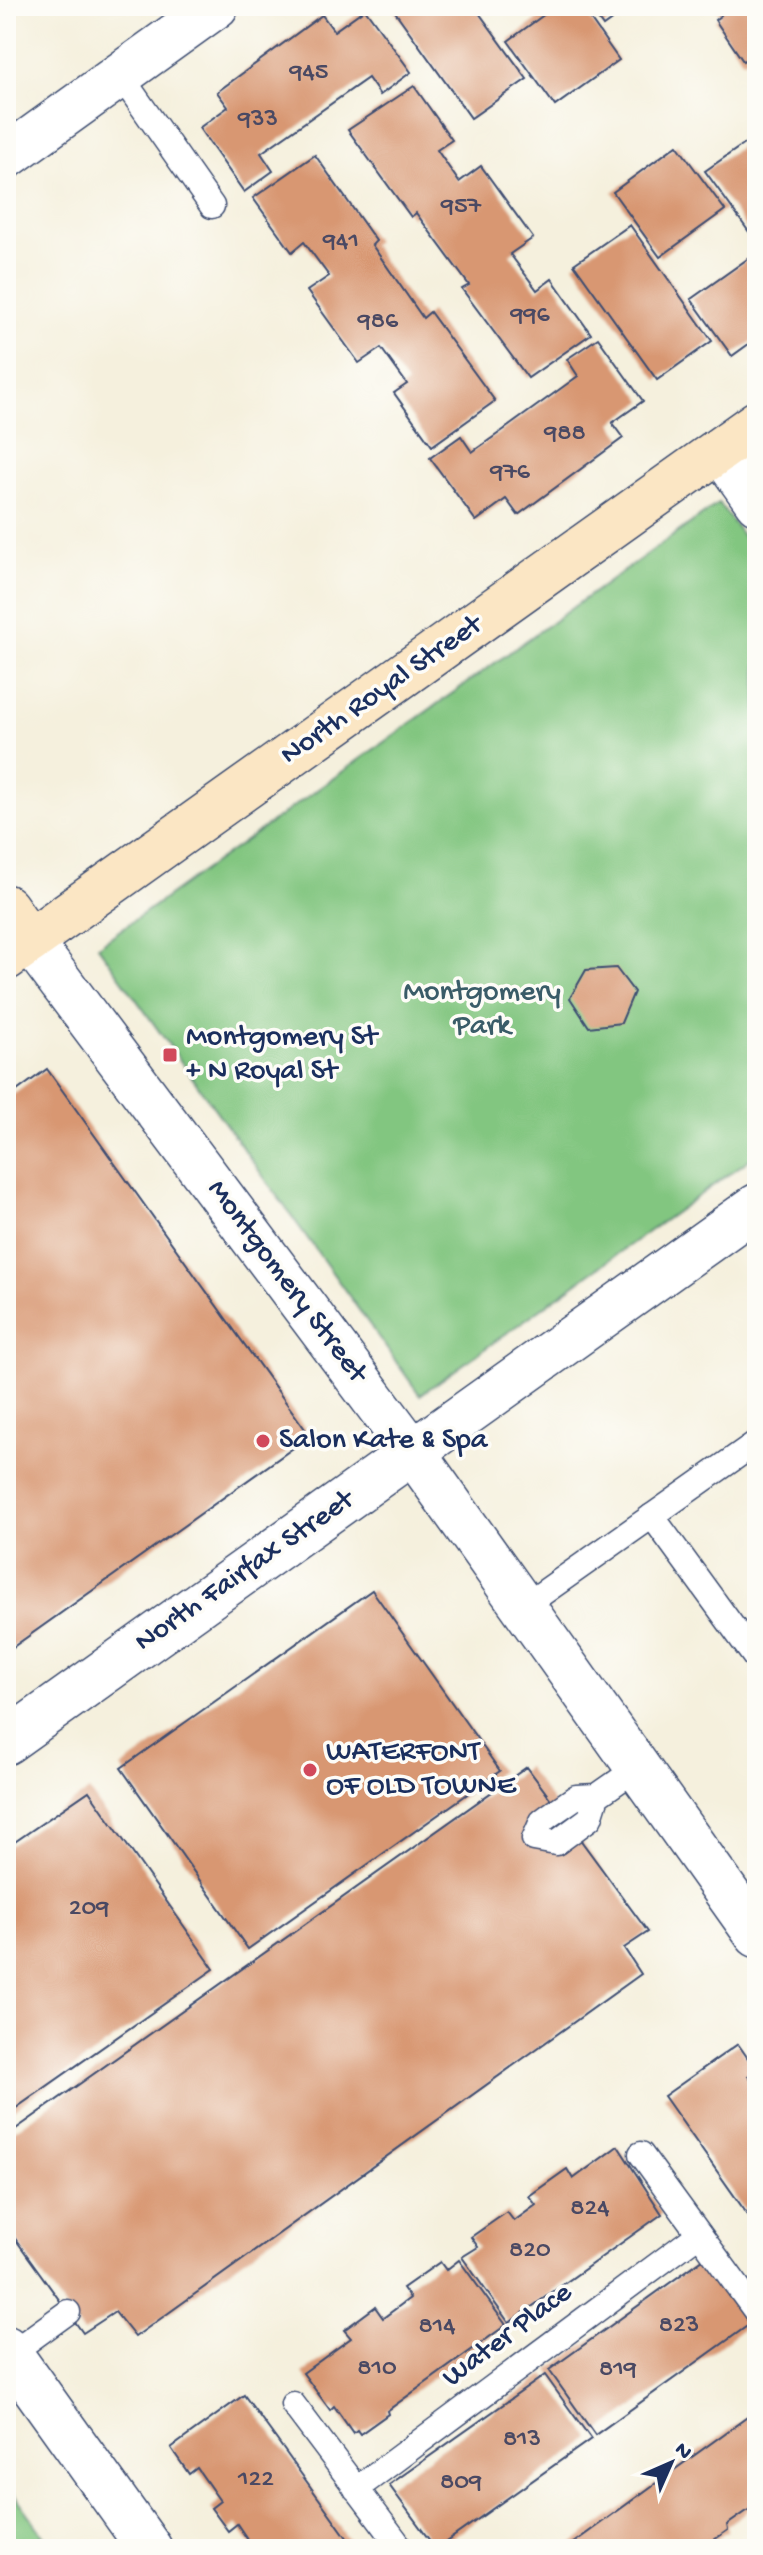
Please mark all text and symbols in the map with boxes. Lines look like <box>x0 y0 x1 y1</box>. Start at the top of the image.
house number: 945 <box>289 58 329 89</box>
house number: 933 <box>237 105 278 136</box>
house number: 957 <box>440 192 483 223</box>
house number: 941 <box>322 227 359 258</box>
house number: 996 <box>509 301 550 332</box>
house number: 986 <box>357 307 399 338</box>
house number: 988 <box>543 419 586 450</box>
house number: 976 <box>489 458 531 489</box>
street label: North Royal Street <box>275 607 492 773</box>
park label: Montgomery Park <box>403 976 561 1045</box>
place label: Montgomery St + N Royal St <box>186 1021 380 1090</box>
marker: Montgomery St + N Royal St <box>161 1046 179 1064</box>
street label: Montgomery Street <box>198 1174 375 1392</box>
place label: Salon Kate & Spa <box>279 1424 489 1459</box>
marker: Salon Kate & Spa <box>254 1432 272 1450</box>
street label: North Fairfax Street <box>129 1482 363 1661</box>
place label: WATERFONT OF OLD TOWNE <box>326 1736 517 1805</box>
marker: WATERFONT OF OLD TOWNE <box>301 1761 319 1779</box>
house number: 209 <box>69 1894 109 1925</box>
house number: 824 <box>570 2194 610 2225</box>
house number: 820 <box>509 2236 551 2267</box>
street label: Water Place <box>436 2276 580 2396</box>
house number: 823 <box>659 2311 699 2342</box>
house number: 814 <box>418 2312 456 2343</box>
house number: 810 <box>357 2354 397 2385</box>
house number: 819 <box>599 2355 637 2386</box>
north arrow <box>631 2423 711 2503</box>
house number: 813 <box>503 2425 541 2456</box>
text: N <box>668 2437 697 2466</box>
house number: 122 <box>237 2465 274 2496</box>
house number: 809 <box>440 2468 482 2499</box>

